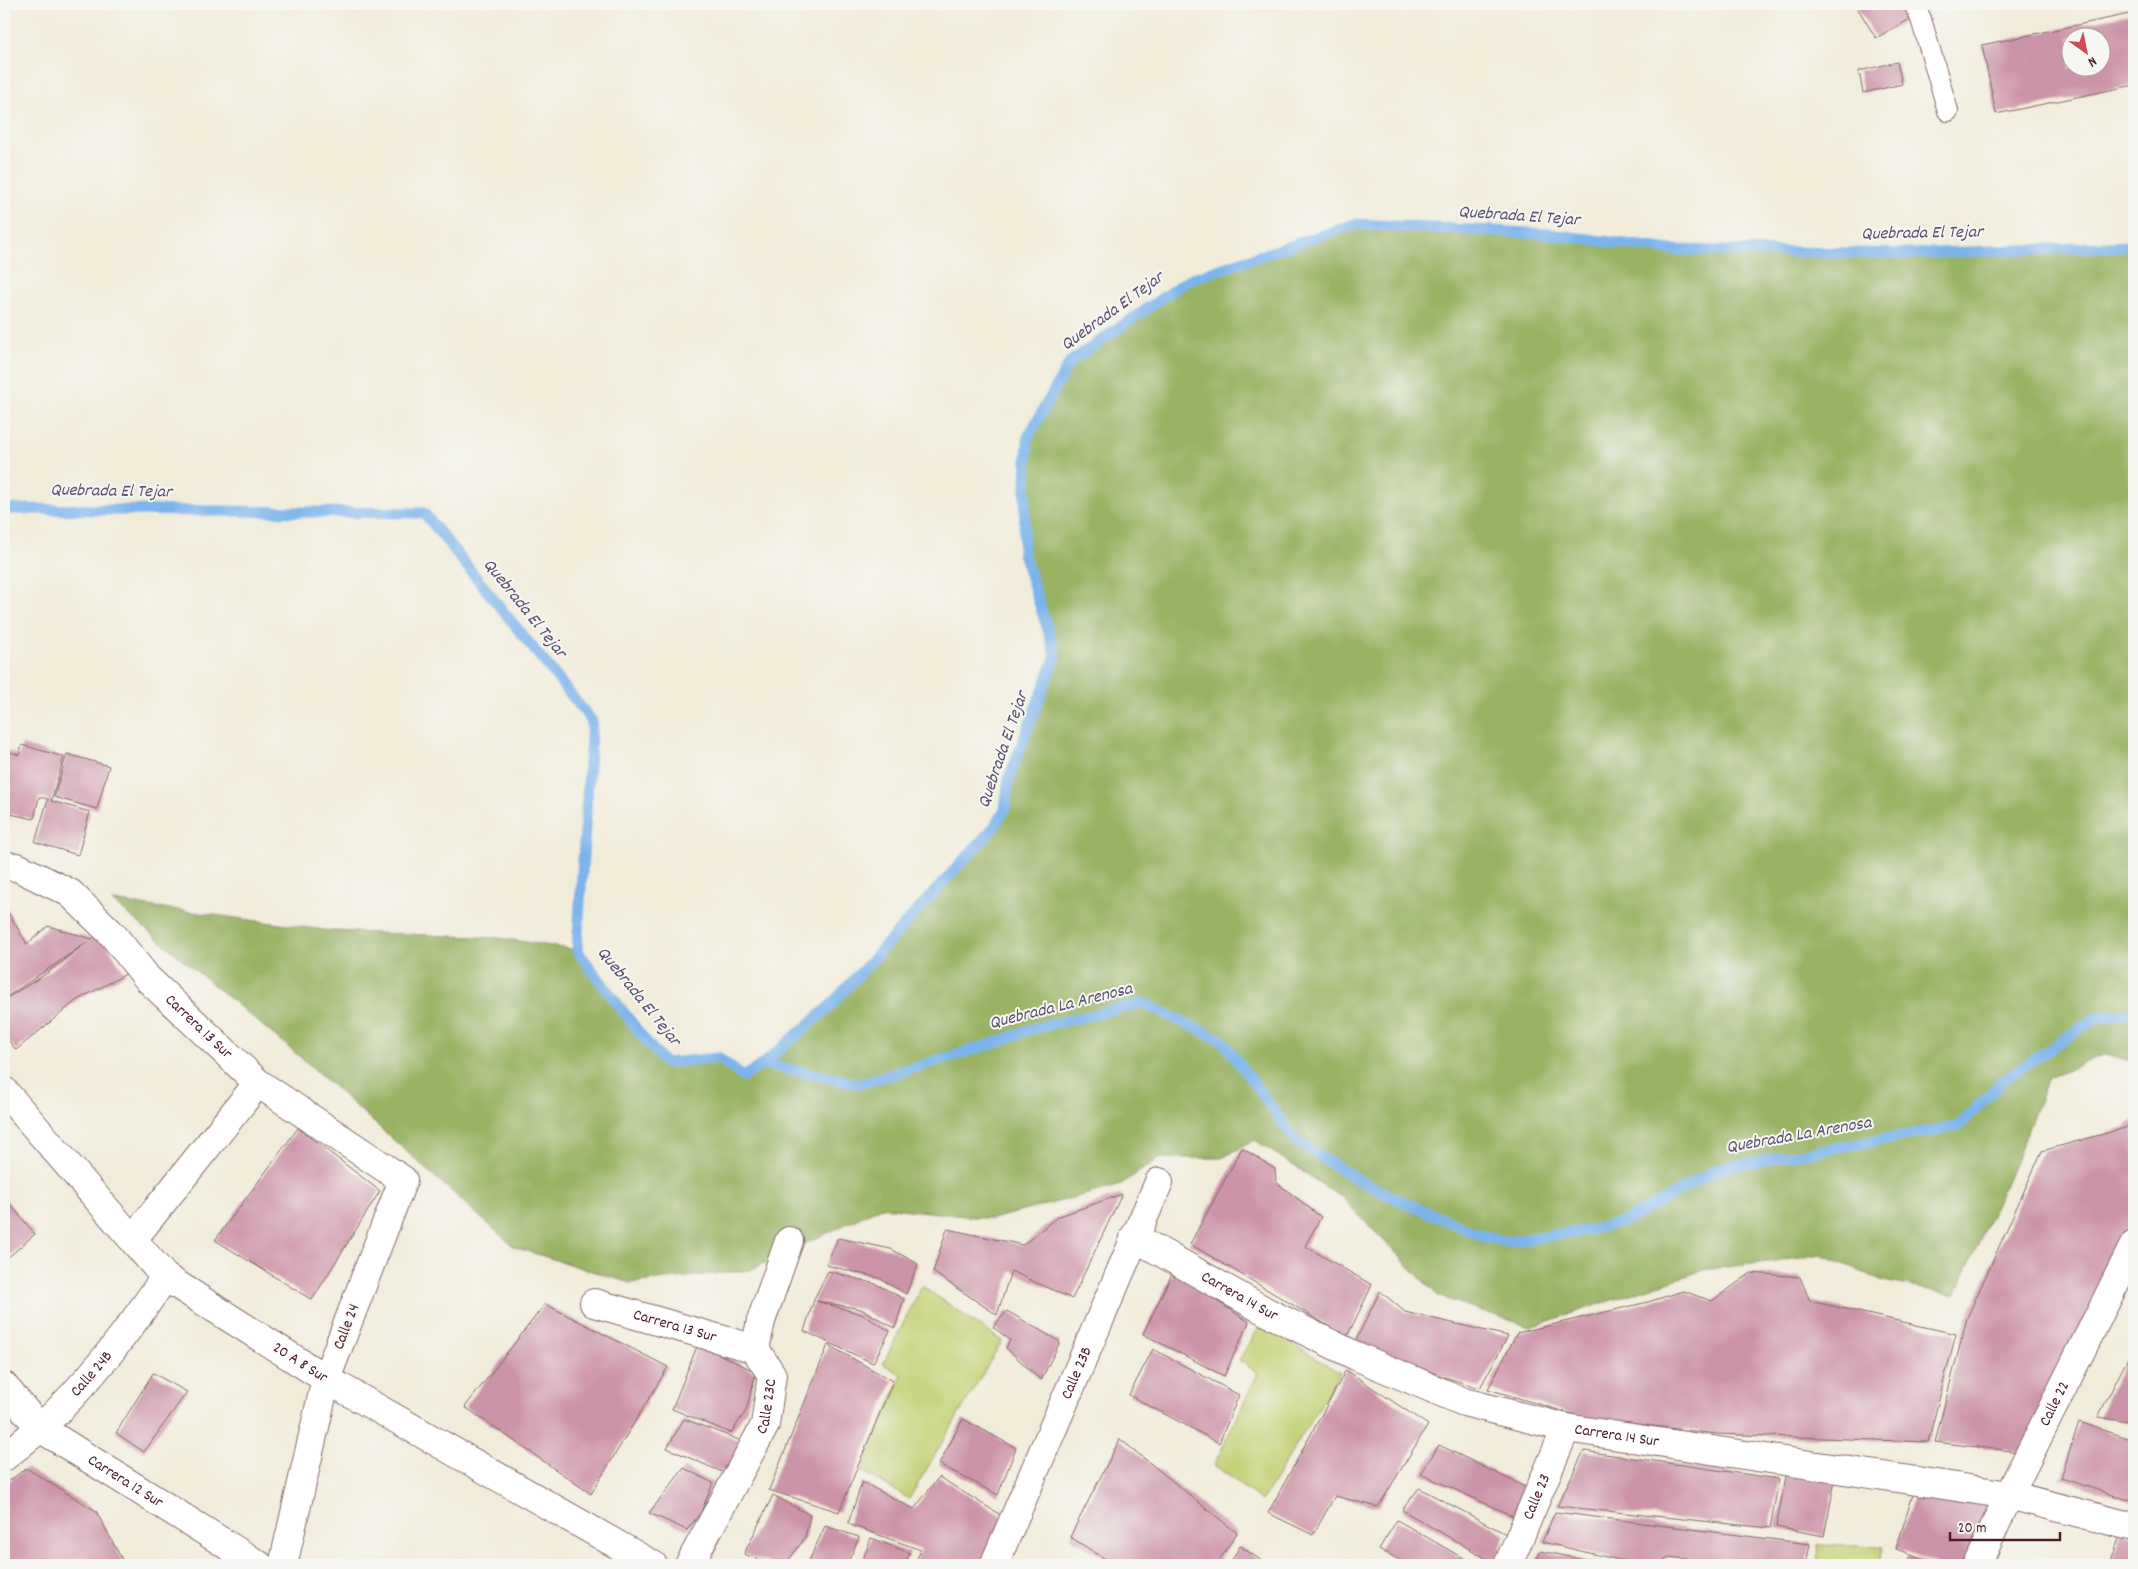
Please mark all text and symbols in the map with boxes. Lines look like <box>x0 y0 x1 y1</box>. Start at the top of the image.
north arrow <box>2060 28 2110 78</box>
text: N <box>2084 51 2100 72</box>
water label: Quebrada El Tejar <box>1457 200 1583 234</box>
water label: Quebrada El Tejar <box>1861 220 1985 248</box>
water label: Quebrada El Tejar <box>1056 265 1171 358</box>
water label: Quebrada El Tejar <box>50 478 174 506</box>
water label: Quebrada El Tejar <box>476 554 573 666</box>
water label: Quebrada El Tejar <box>972 686 1036 812</box>
water label: Quebrada El Tejar <box>590 942 687 1054</box>
water label: Quebrada La Arenosa <box>987 977 1137 1037</box>
street label: Carrera 13 Sur <box>160 989 238 1065</box>
water label: Quebrada La Arenosa <box>1725 1111 1875 1161</box>
street label: Carrera 14 Sur <box>1197 1265 1282 1327</box>
street label: Calle 24 <box>328 1301 366 1353</box>
street label: Carrera 13 Sur <box>630 1303 719 1349</box>
street label: 20 A 8 Sur <box>268 1336 332 1389</box>
street label: Calle 23B <box>1055 1343 1098 1403</box>
street label: Calle 24B <box>65 1346 118 1402</box>
street label: Calle 23C <box>751 1377 783 1439</box>
street label: Calle 22 <box>2034 1377 2076 1430</box>
street label: Carrera 14 Sur <box>1573 1418 1661 1453</box>
street label: Carrera 12 Sur <box>83 1449 168 1514</box>
street label: Calle 23 <box>1517 1470 1557 1523</box>
scale bar <box>1950 1509 2060 1541</box>
text: 20 m <box>1958 1518 1986 1540</box>

